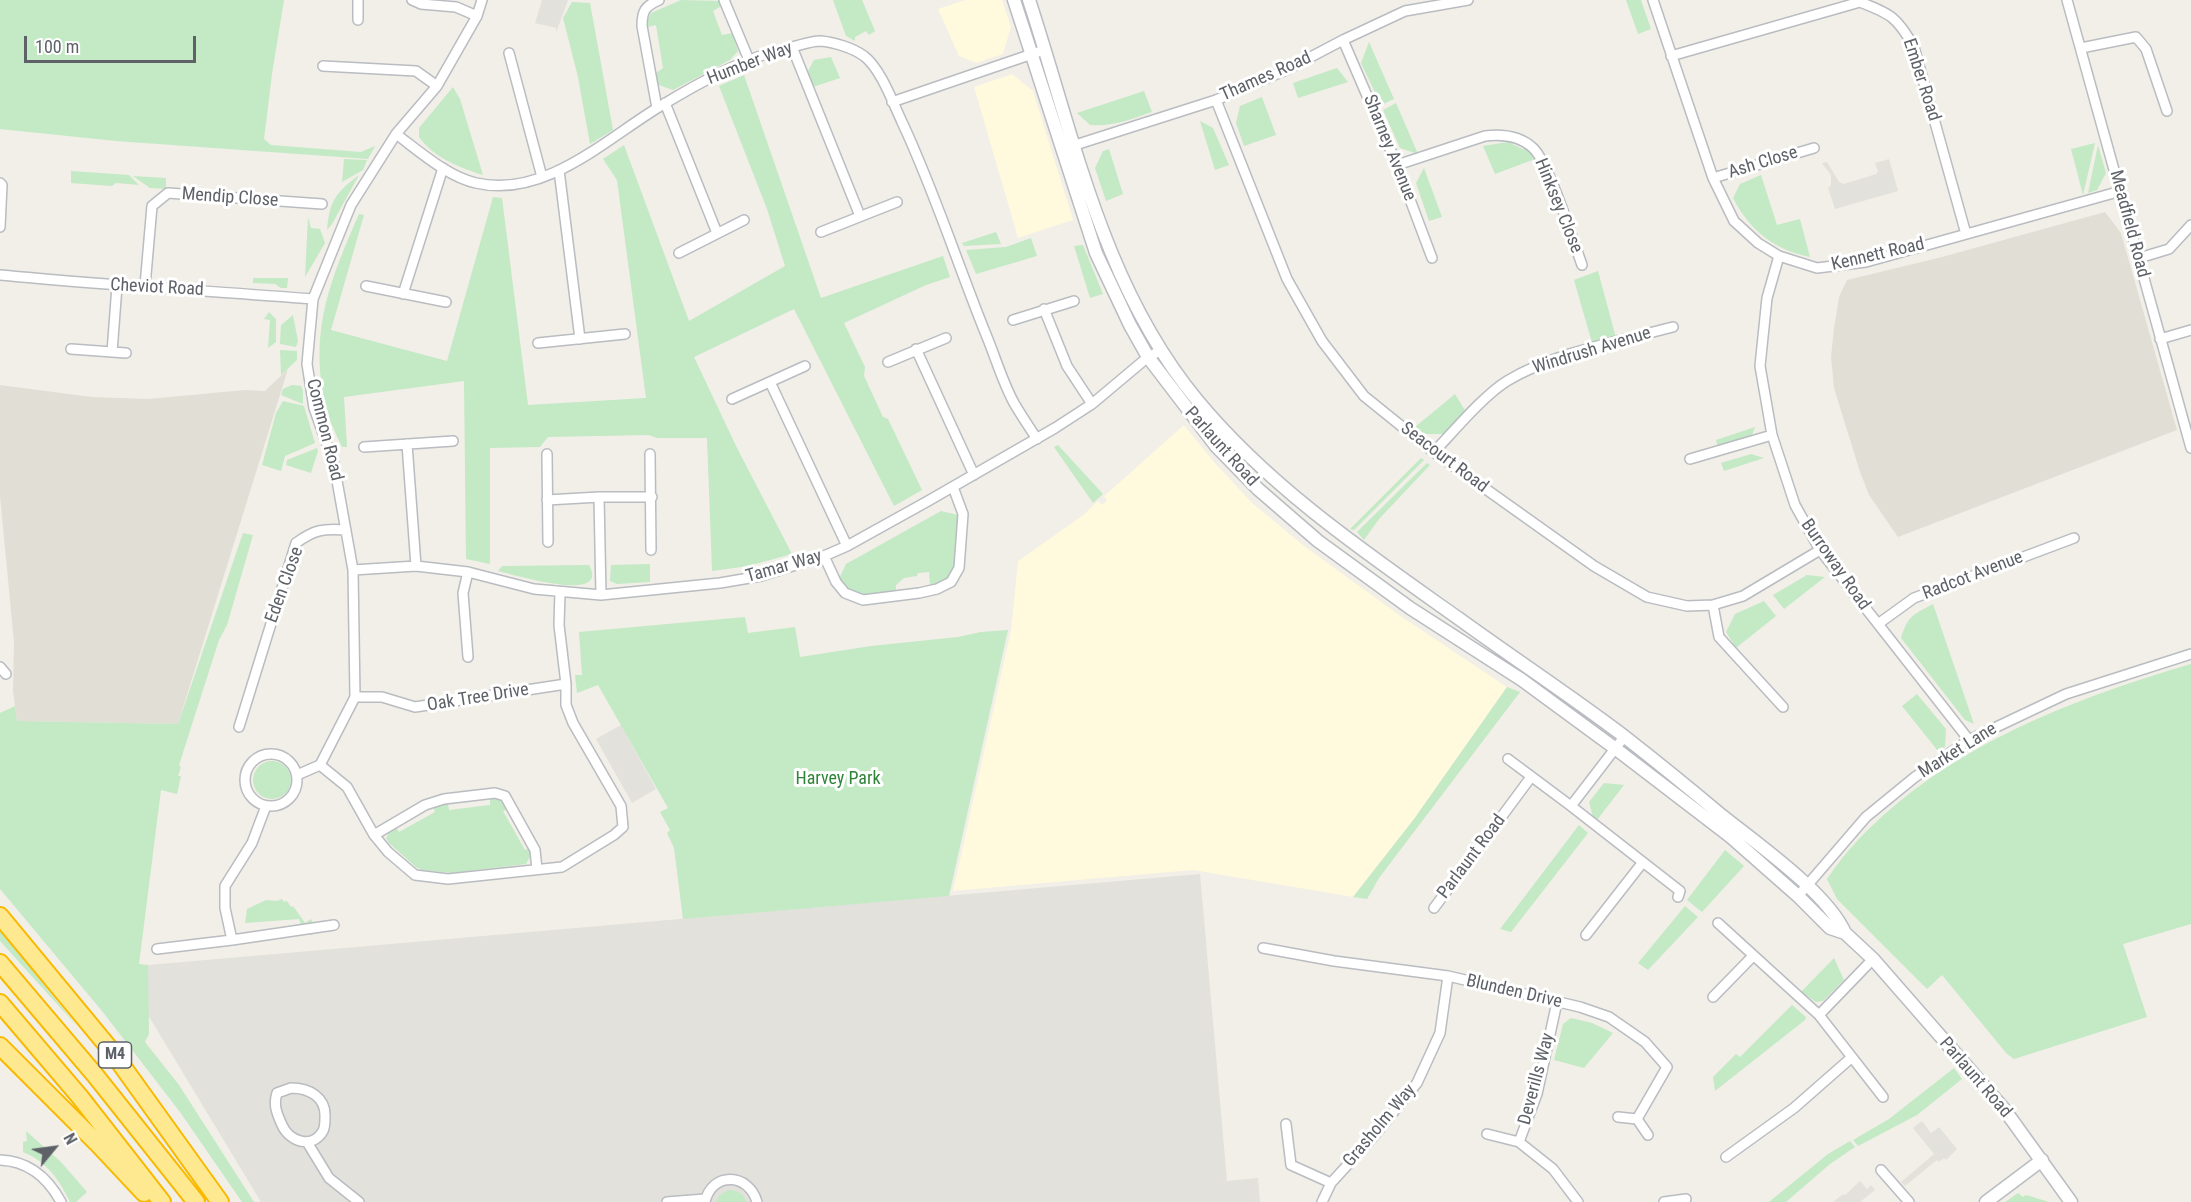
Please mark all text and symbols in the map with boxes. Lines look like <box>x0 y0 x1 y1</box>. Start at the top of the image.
scale bar <box>27 24 200 62</box>
text: 100 m <box>35 36 79 57</box>
street label: Ember Road <box>1898 36 1944 124</box>
street label: Humber Way <box>704 38 796 90</box>
street label: Thames Road <box>1217 47 1315 107</box>
street label: Sharney Avenue <box>1358 92 1420 204</box>
street label: Ash Close <box>1726 142 1800 184</box>
street label: Hinksey Close <box>1529 155 1587 257</box>
street label: Meadfield Road <box>2104 168 2154 280</box>
street label: Mendip Close <box>181 184 279 212</box>
street label: Kennett Road <box>1829 234 1927 276</box>
street label: Cheviot Road <box>110 275 204 301</box>
street label: Windrush Avenue <box>1530 323 1654 379</box>
street label: Common Road <box>301 377 347 483</box>
street label: Parlaunt Road <box>1180 403 1262 491</box>
street label: Seacourt Road <box>1396 418 1492 498</box>
street label: Burroway Road <box>1796 515 1874 615</box>
street label: Eden Close <box>261 544 309 626</box>
street label: Tamar Way <box>743 546 825 588</box>
street label: Radcot Avenue <box>1920 547 2026 605</box>
street label: Oak Tree Drive <box>426 679 530 717</box>
street label: Market Lane <box>1915 719 2001 783</box>
park label: Harvey Park <box>795 768 881 790</box>
street label: Parlaunt Road <box>1433 811 1511 903</box>
street label: Blunden Drive <box>1464 971 1564 1013</box>
street label: Deverills Way <box>1514 1031 1560 1127</box>
street label: Parlaunt Road <box>1934 1033 2016 1123</box>
road number: M4 <box>98 1042 132 1068</box>
street label: Grasholm Way <box>1339 1080 1421 1172</box>
north arrow <box>24 1118 84 1178</box>
text: N <box>59 1130 81 1148</box>

